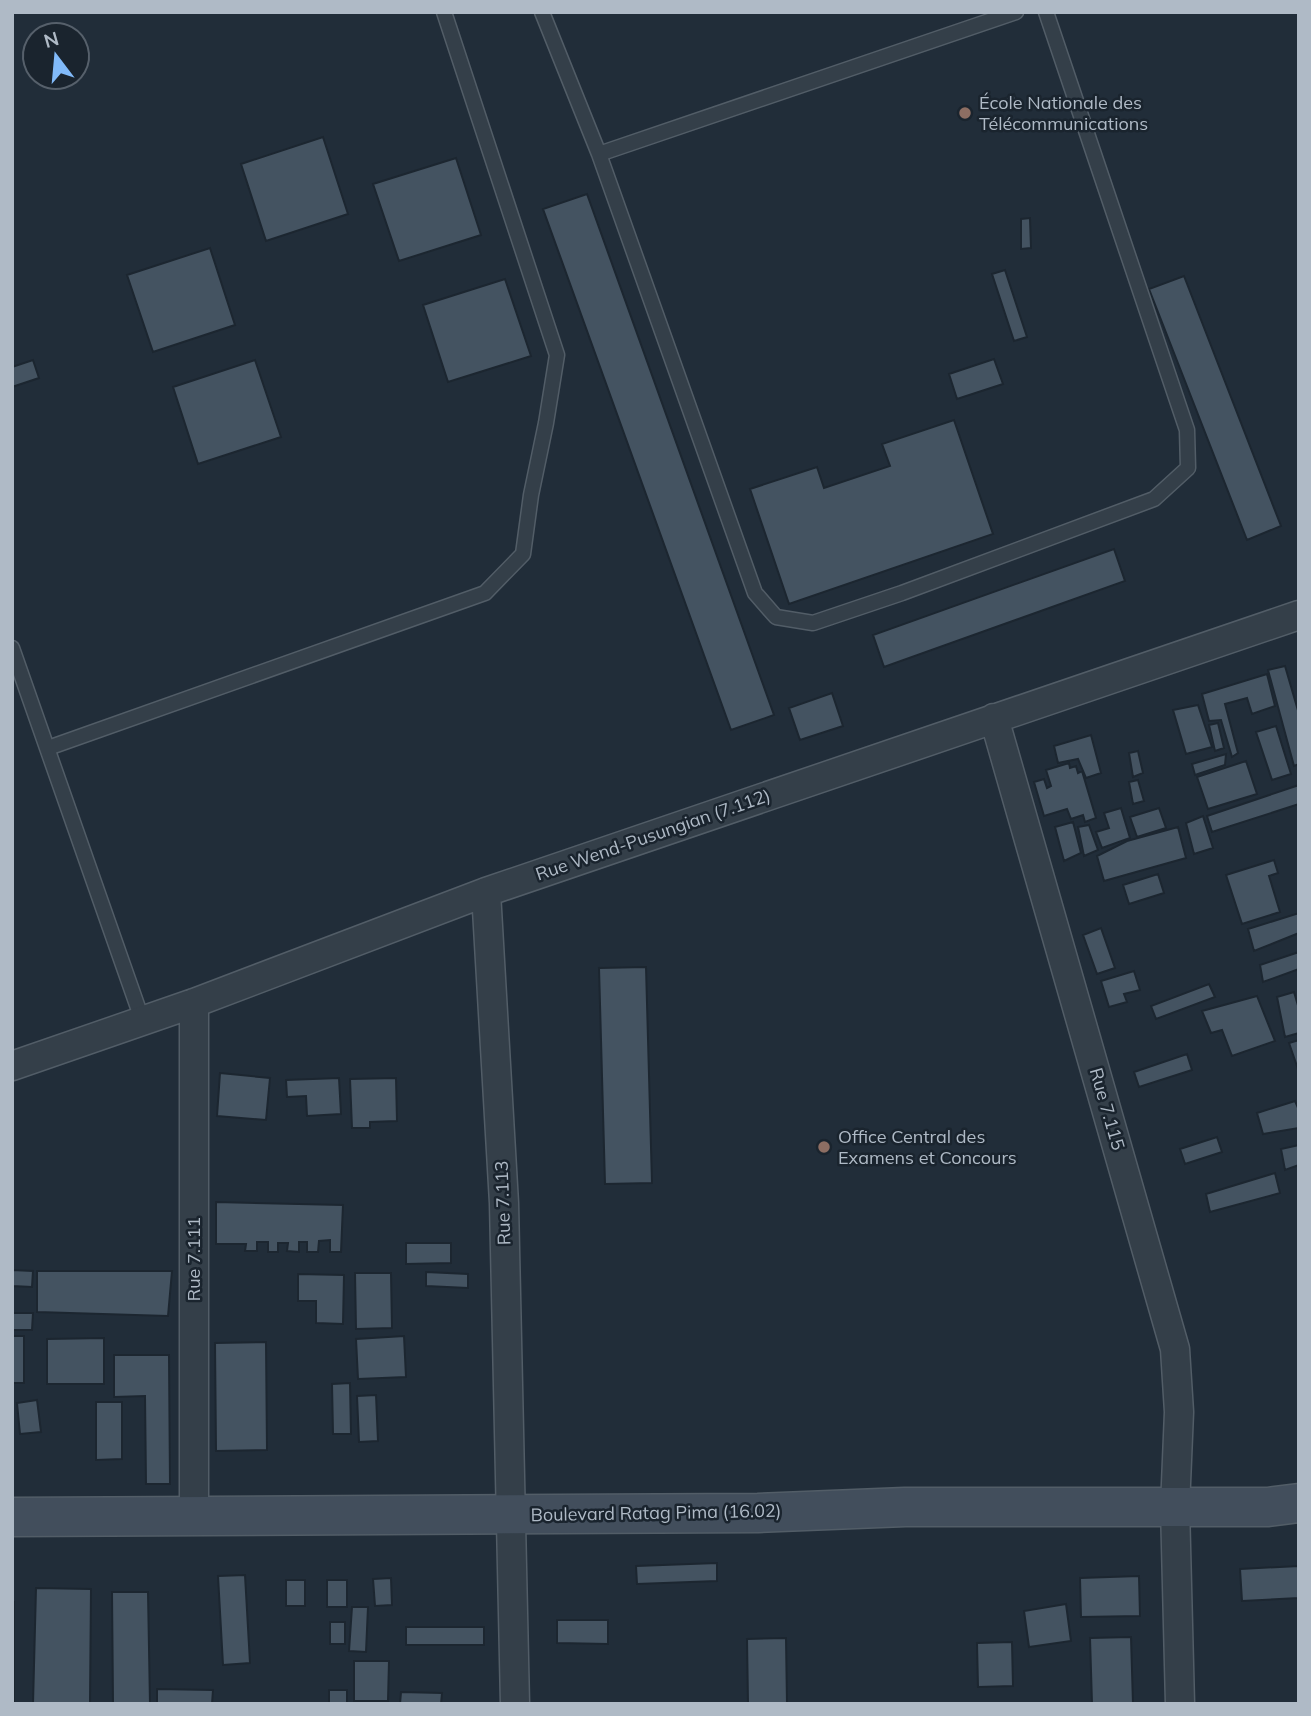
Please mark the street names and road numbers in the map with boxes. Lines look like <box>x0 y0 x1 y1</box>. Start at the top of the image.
street label: Rue Wend-Pusungian (7.112) <box>532 783 773 886</box>
street label: Rue 7.115 <box>1085 1065 1130 1153</box>
street label: Rue 7.113 <box>490 1160 515 1246</box>
street label: Rue 7.111 <box>182 1217 205 1301</box>
street label: Boulevard Ratag Pima (16.02) <box>530 1499 782 1526</box>

